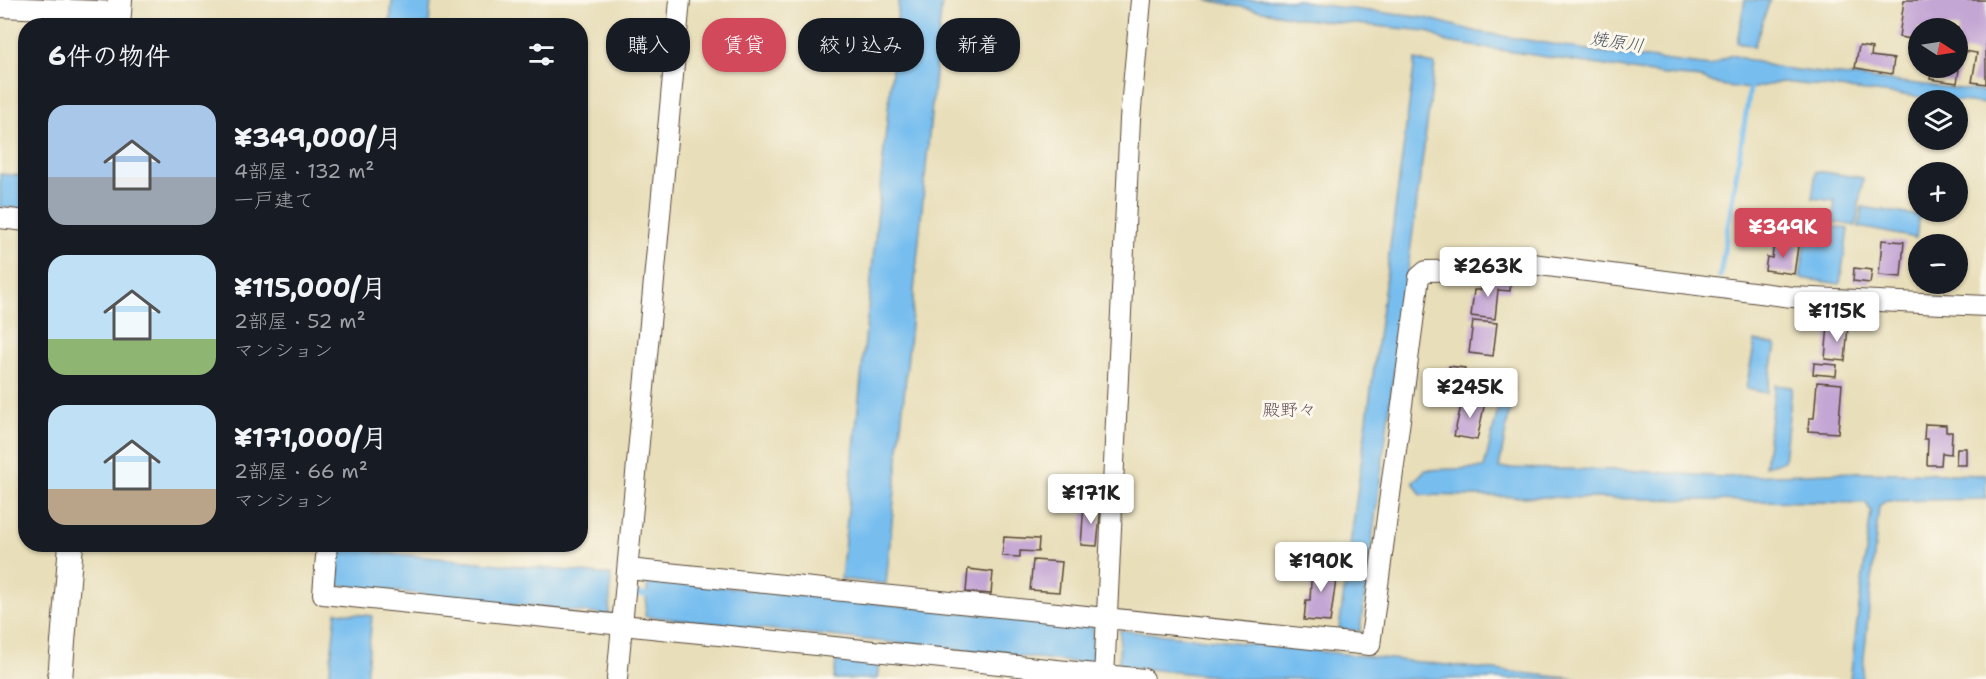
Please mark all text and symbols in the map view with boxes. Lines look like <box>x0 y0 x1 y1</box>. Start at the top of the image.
chip: 購入 <box>606 18 690 72</box>
chip: 賃貸 <box>702 18 786 72</box>
chip: 絞り込み <box>798 18 924 72</box>
chip: 新着 <box>936 18 1020 72</box>
north arrow <box>1908 18 1968 78</box>
map controls <box>1908 18 1968 294</box>
water label: 焼原川 <box>1588 26 1646 58</box>
text: 6件の物件 <box>48 38 170 73</box>
icon: filters <box>525 38 558 71</box>
button: layers <box>1908 90 1968 150</box>
text: ¥349,000/月 <box>234 120 402 155</box>
icon: home <box>96 129 168 201</box>
text: 4部屋 · 132 m² <box>234 158 375 184</box>
button: + <box>1908 162 1968 222</box>
text: 一戸建て <box>234 187 314 213</box>
pin: ¥349K <box>1741 208 1825 259</box>
text: ¥349K <box>1749 214 1817 240</box>
button: − <box>1908 234 1968 294</box>
pin: ¥263K <box>1446 247 1530 298</box>
text: ¥263K <box>1454 253 1522 279</box>
text: ¥115,000/月 <box>234 270 387 305</box>
icon: home <box>96 279 168 351</box>
pin: ¥115K <box>1795 292 1879 343</box>
text: ¥115K <box>1808 298 1866 324</box>
text: 2部屋 · 52 m² <box>234 308 366 334</box>
text: マンション <box>234 337 333 363</box>
pin: ¥245K <box>1428 368 1512 419</box>
text: ¥245K <box>1437 374 1503 400</box>
district label: 殿野々 <box>1262 398 1316 422</box>
text: ¥171,000/月 <box>234 420 388 455</box>
icon: home <box>96 429 168 501</box>
text: 2部屋 · 66 m² <box>234 458 368 484</box>
pin: ¥171K <box>1049 474 1133 525</box>
text: ¥171K <box>1062 480 1120 506</box>
text: マンション <box>234 487 333 513</box>
pin: ¥190K <box>1279 542 1363 593</box>
text: ¥190K <box>1289 548 1353 574</box>

